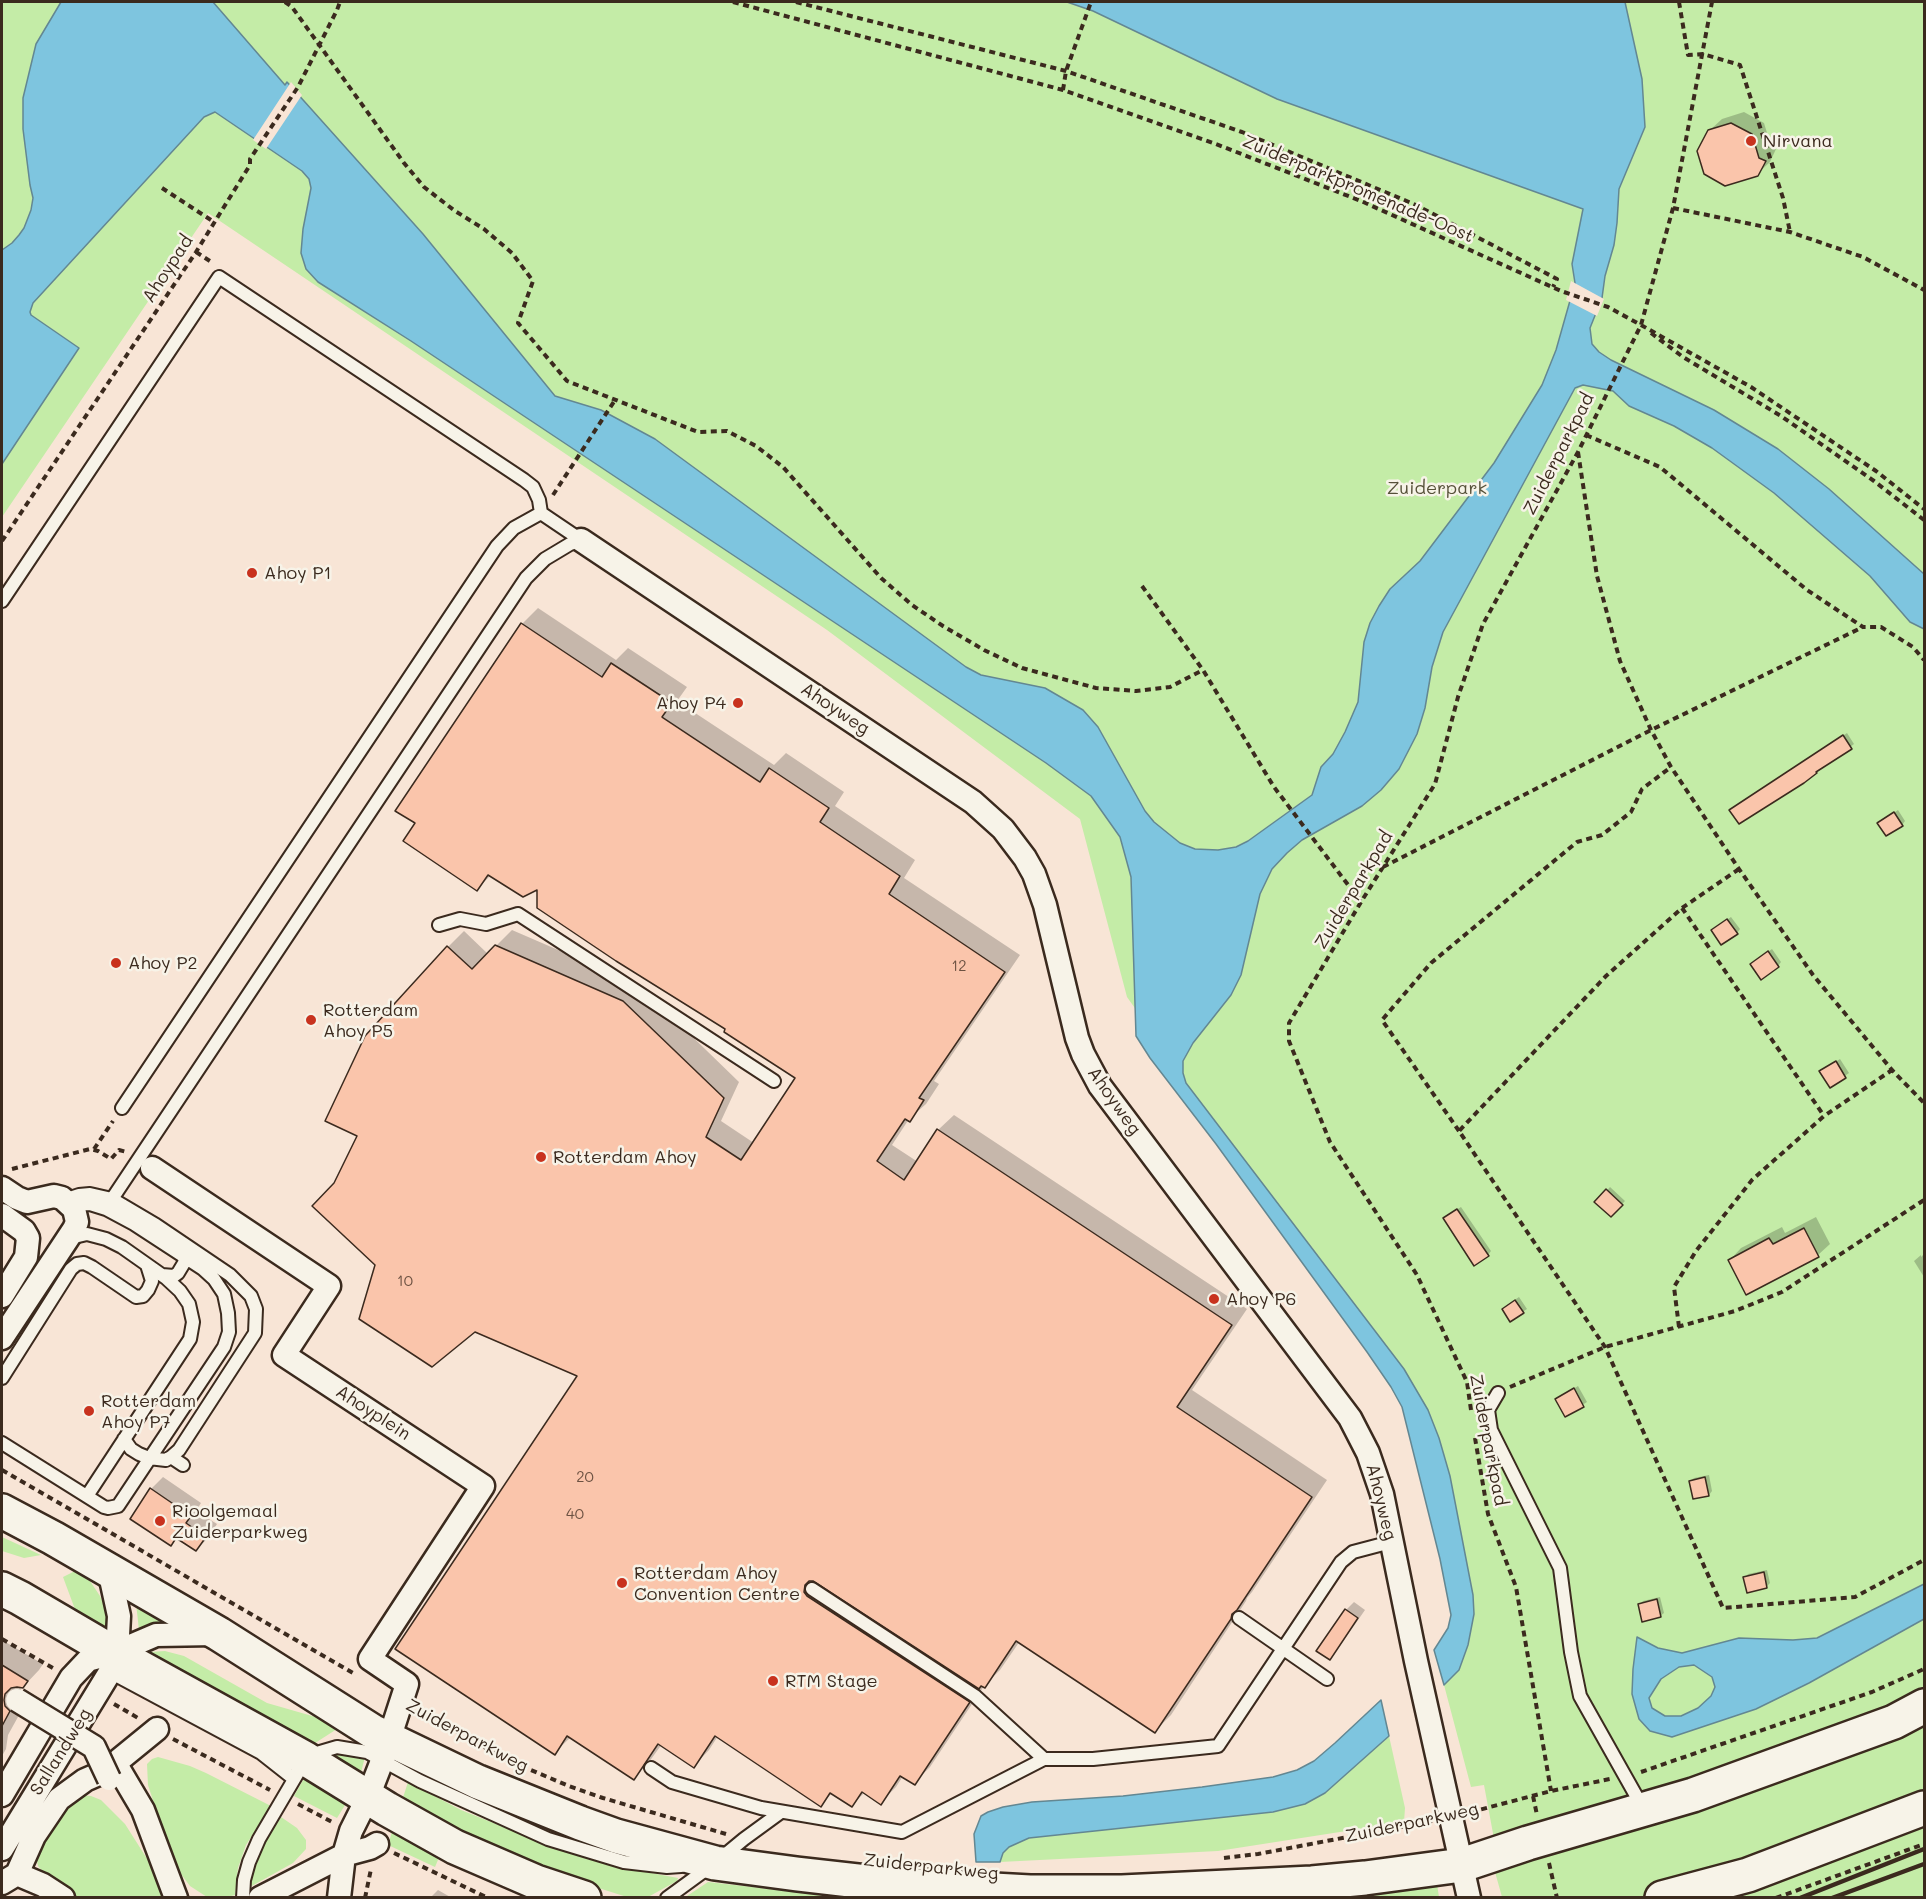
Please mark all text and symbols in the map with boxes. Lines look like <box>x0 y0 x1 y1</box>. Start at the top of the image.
street label: Zuiderparkpromenade-Oost <box>1239 130 1477 248</box>
place label: Nirvana <box>1763 130 1833 152</box>
marker: Nirvana <box>1744 134 1758 148</box>
street label: Ahoypad <box>138 231 198 307</box>
street label: Zuiderparkpad <box>1519 390 1599 518</box>
park label: Zuiderpark <box>1387 477 1487 499</box>
place label: Ahoy P1 <box>264 562 331 584</box>
marker: Ahoy P1 <box>245 566 259 580</box>
street label: Ahoyweg <box>797 678 873 740</box>
place label: Ahoy P4 <box>656 692 726 714</box>
marker: Ahoy P4 <box>731 696 745 710</box>
street label: Zuiderparkpad <box>1310 827 1398 953</box>
place label: Ahoy P2 <box>128 952 197 974</box>
marker: Ahoy P2 <box>109 956 123 970</box>
house number: 12 <box>951 957 967 975</box>
place label: Rotterdam Ahoy P5 <box>323 999 418 1042</box>
marker: Rotterdam Ahoy P5 <box>304 1013 318 1027</box>
street label: Ahoyweg <box>1083 1063 1145 1139</box>
place label: Rotterdam Ahoy <box>553 1146 697 1168</box>
marker: Rotterdam Ahoy <box>534 1150 548 1164</box>
house number: 10 <box>397 1272 413 1290</box>
place label: Ahoy P6 <box>1226 1288 1296 1310</box>
marker: Ahoy P6 <box>1207 1292 1221 1306</box>
street label: Zuiderparkpad <box>1465 1372 1511 1508</box>
street label: Ahoyplein <box>332 1381 414 1445</box>
place label: Rotterdam Ahoy P7 <box>101 1390 196 1432</box>
marker: Rotterdam Ahoy P7 <box>82 1404 96 1418</box>
street label: Ahoyweg <box>1361 1461 1401 1543</box>
house number: 20 <box>576 1468 594 1486</box>
place label: Rioolgemaal Zuiderparkweg <box>172 1500 308 1543</box>
house number: 40 <box>566 1505 584 1523</box>
marker: Rioolgemaal Zuiderparkweg <box>153 1514 167 1528</box>
place label: Rotterdam Ahoy Convention Centre <box>634 1562 800 1604</box>
marker: Rotterdam Ahoy Convention Centre <box>615 1576 629 1590</box>
place label: RTM Stage <box>785 1670 878 1692</box>
marker: RTM Stage <box>766 1674 780 1688</box>
street label: Zuiderparkweg <box>402 1695 532 1777</box>
street label: Sallandweg <box>26 1704 96 1800</box>
street label: Zuiderparkweg <box>1343 1798 1481 1848</box>
street label: Zuiderparkweg <box>862 1849 1000 1885</box>

